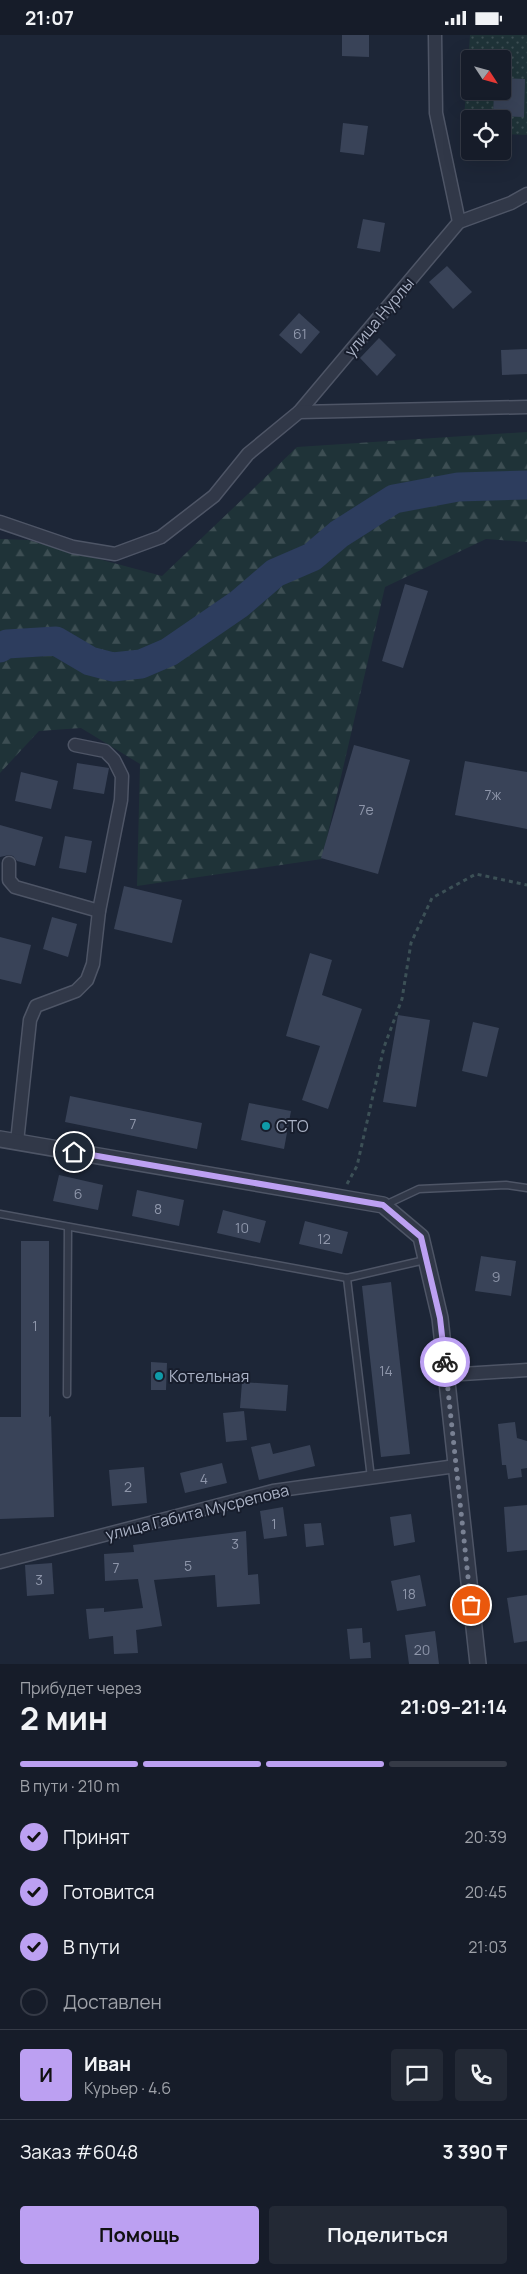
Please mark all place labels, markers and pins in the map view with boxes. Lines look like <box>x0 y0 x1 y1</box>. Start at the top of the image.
place label: СТО <box>276 1115 309 1137</box>
marker: СТО <box>260 1120 272 1132</box>
pin <box>53 1131 95 1173</box>
place label: Котельная <box>169 1365 249 1387</box>
marker: Котельная <box>153 1370 165 1382</box>
pin <box>450 1584 492 1626</box>

